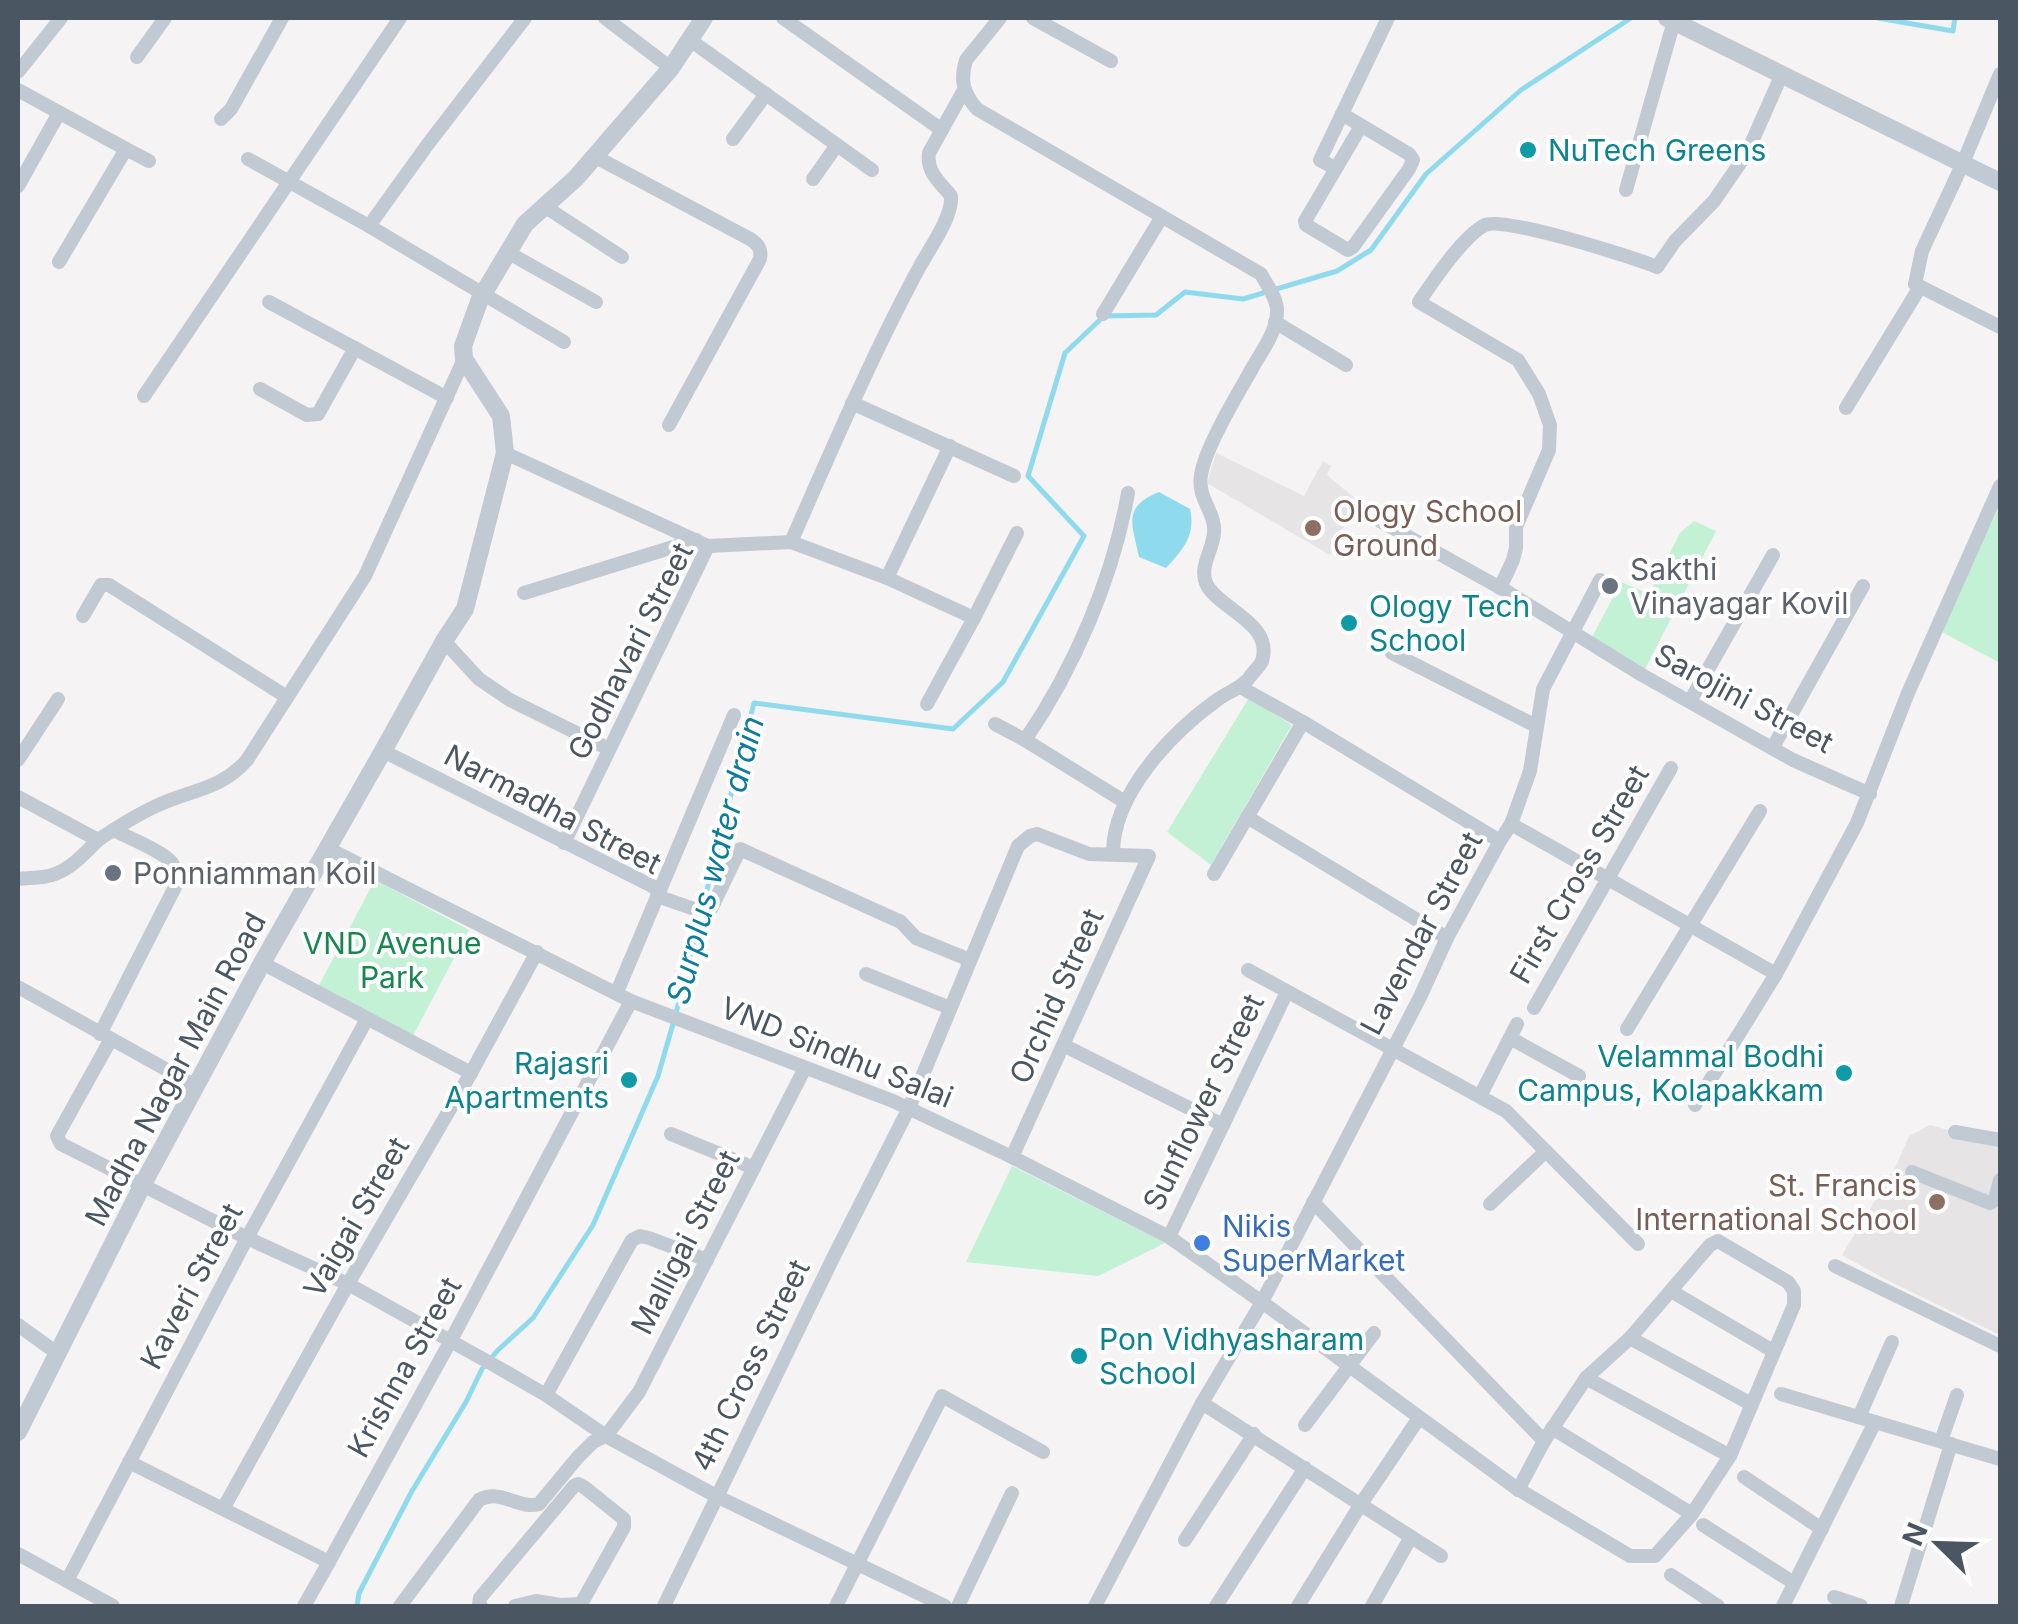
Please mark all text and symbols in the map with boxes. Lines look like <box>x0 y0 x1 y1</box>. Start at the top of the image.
place label: NuTech Greens <box>1548 132 1766 168</box>
marker: NuTech Greens <box>1517 139 1539 161</box>
place label: Ology School Ground <box>1333 493 1522 563</box>
marker: Ology School Ground <box>1302 517 1324 539</box>
street label: Godhavari Street <box>560 536 700 765</box>
place label: Sakthi Vinayagar Kovil <box>1630 551 1848 621</box>
marker: Sakthi Vinayagar Kovil <box>1599 575 1621 597</box>
place label: Ology Tech School <box>1369 588 1530 658</box>
marker: Ology Tech School <box>1338 612 1360 634</box>
street label: Sarojini Street <box>1648 636 1840 760</box>
water label: Surplus water drain <box>658 712 772 1008</box>
street label: Narmadha Street <box>438 737 668 881</box>
street label: First Cross Street <box>1502 758 1656 989</box>
street label: Lavendar Street <box>1352 825 1490 1041</box>
place label: Ponniamman Koil <box>133 855 377 891</box>
marker: Ponniamman Koil <box>102 862 124 884</box>
street label: Orchid Street <box>1001 903 1111 1089</box>
street label: Madha Nagar Main Road <box>77 906 273 1232</box>
park label: VND Avenue Park <box>303 925 481 995</box>
street label: Sunflower Street <box>1135 988 1271 1216</box>
street label: VND Sindhu Salai <box>716 989 958 1115</box>
place label: Velammal Bodhi Campus, Kolapakkam <box>1517 1038 1824 1108</box>
place label: Rajasri Apartments <box>444 1045 609 1115</box>
marker: Velammal Bodhi Campus, Kolapakkam <box>1833 1062 1855 1084</box>
marker: Rajasri Apartments <box>618 1069 640 1091</box>
street label: Vaigai Street <box>296 1130 416 1303</box>
street label: Malligai Street <box>623 1144 747 1340</box>
place label: St. Francis International School <box>1635 1167 1917 1237</box>
marker: St. Francis International School <box>1926 1191 1948 1213</box>
street label: Kaveri Street <box>132 1197 250 1375</box>
place label: Nikis SuperMarket <box>1222 1208 1406 1278</box>
marker: Nikis SuperMarket <box>1191 1232 1213 1254</box>
street label: 4th Cross Street <box>683 1253 817 1477</box>
street label: Krishna Street <box>340 1270 468 1463</box>
place label: Pon Vidhyasharam School <box>1099 1321 1364 1391</box>
marker: Pon Vidhyasharam School <box>1068 1345 1090 1367</box>
north arrow <box>1888 1494 1988 1594</box>
text: N <box>1895 1518 1935 1551</box>

